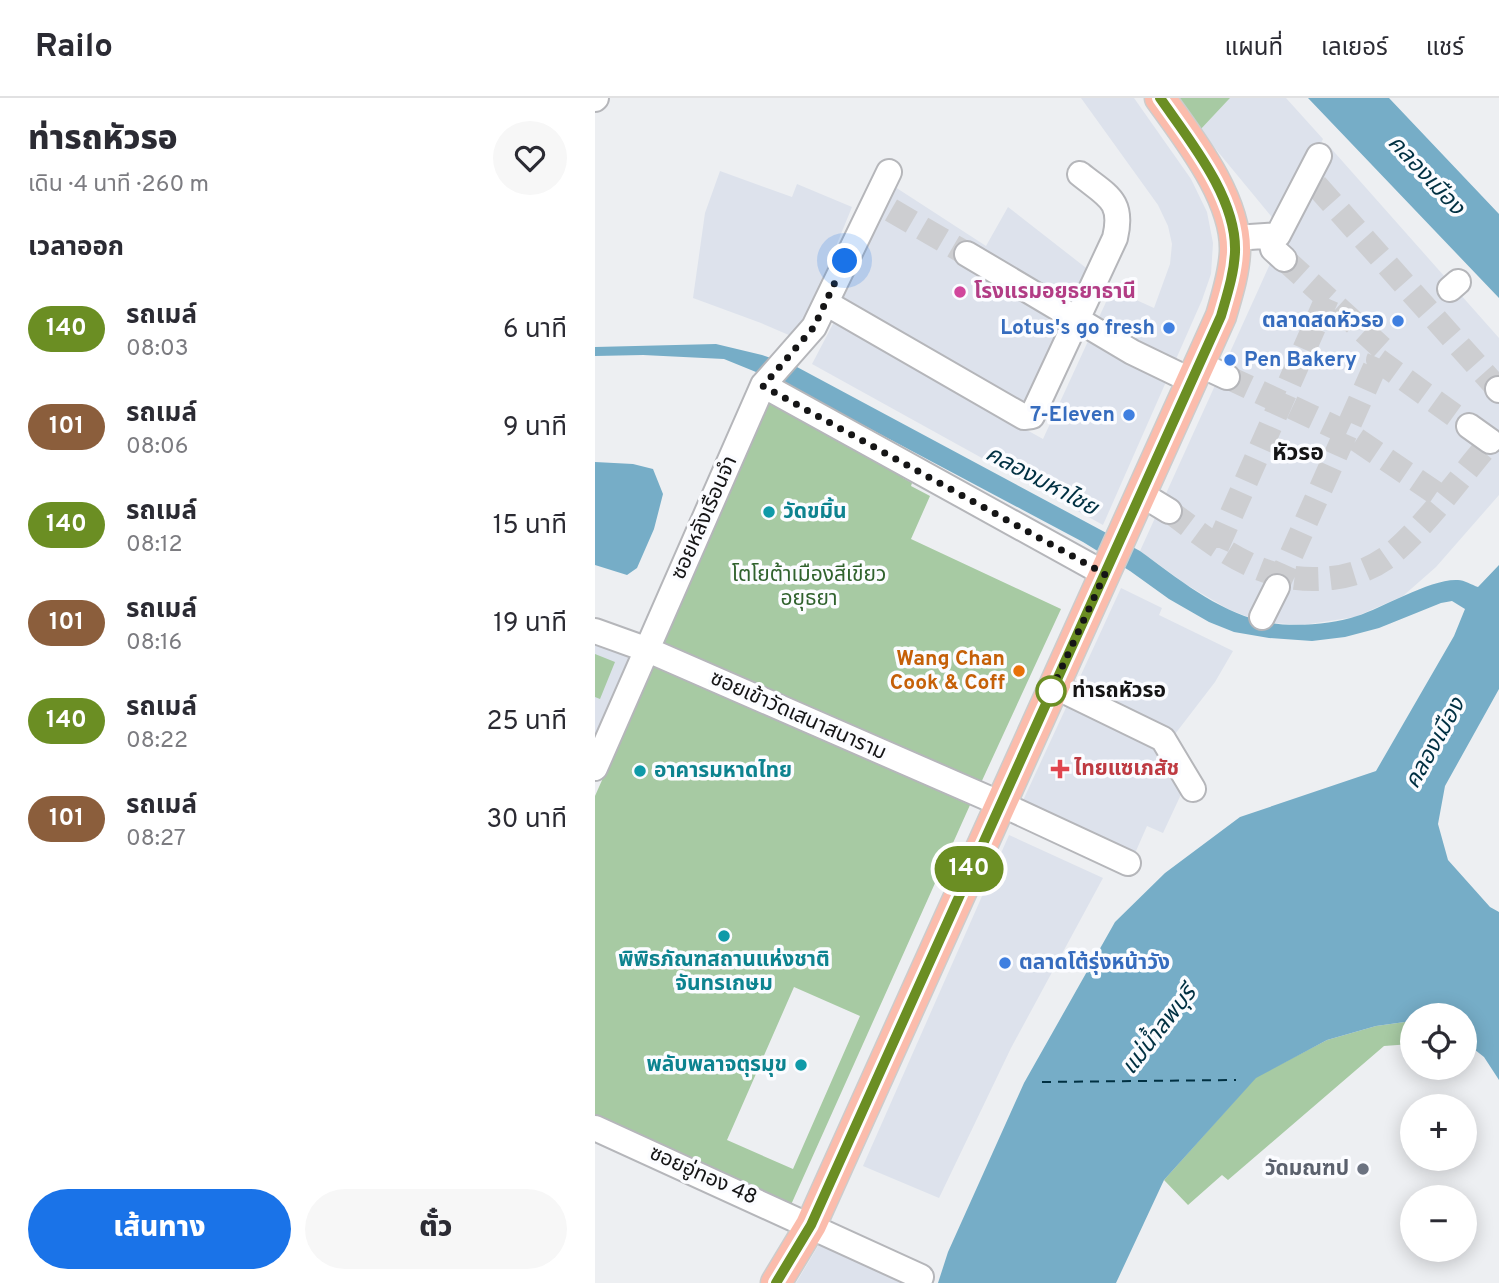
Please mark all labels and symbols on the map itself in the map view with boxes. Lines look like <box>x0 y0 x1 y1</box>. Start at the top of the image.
water label: คลองเมือง <box>1381 130 1471 223</box>
your location <box>827 243 862 278</box>
place label: โรงแรมอยุธยาธานี <box>974 279 1136 306</box>
marker: โรงแรมอยุธยาธานี <box>952 284 968 300</box>
place label: ตลาดสดหัวรอ <box>1262 308 1384 335</box>
marker: ตลาดสดหัวรอ <box>1390 313 1406 329</box>
place label: Lotus's go fresh <box>1000 315 1155 342</box>
marker: Lotus's go fresh <box>1161 320 1177 336</box>
place label: Pen Bakery <box>1244 347 1357 374</box>
marker: Pen Bakery <box>1222 352 1238 368</box>
place label: 7-Eleven <box>1030 402 1115 429</box>
marker: 7-Eleven <box>1121 407 1137 423</box>
water label: คลองมหาไชย <box>980 440 1103 524</box>
district label: หัวรอ <box>1272 440 1324 469</box>
street label: ซอยหลังเรือนจำ <box>666 452 744 584</box>
place label: วัดขมิ้น <box>783 497 847 526</box>
marker: วัดขมิ้น <box>761 504 777 520</box>
park label: โตโยต้าเมืองสีเขียว อยุธยา <box>732 562 886 613</box>
place label: Wang Chan Cook & Coff <box>890 646 1006 697</box>
marker: Wang Chan Cook & Coff <box>1011 663 1027 679</box>
street label: ซอยเข้าวัดเสนาสนาราม <box>706 665 890 767</box>
marker: ท่ารถหัวรอ <box>1036 676 1066 706</box>
place label: ท่ารถหัวรอ <box>1072 678 1166 705</box>
water label: คลองเมือง <box>1399 692 1474 794</box>
place label: ไทยแซเภสัช <box>1074 756 1179 783</box>
place label: อาคารมหาดไทย <box>654 758 792 785</box>
marker: ไทยแซเภสัช <box>1052 761 1068 777</box>
marker: อาคารมหาดไทย <box>632 763 648 779</box>
line badge: 140 <box>929 846 1009 892</box>
marker: พิพิธภัณฑสถานแห่งชาติ จันทรเกษม <box>716 928 732 944</box>
place label: พิพิธภัณฑสถานแห่งชาติ จันทรเกษม <box>618 947 830 998</box>
place label: ตลาดโต้รุ่งหน้าวัง <box>1019 950 1170 977</box>
marker: ตลาดโต้รุ่งหน้าวัง <box>997 955 1013 971</box>
water label: แม่น้ำลพบุรี <box>1113 975 1206 1081</box>
place label: พลับพลาจตุรมุข <box>647 1052 787 1079</box>
marker: พลับพลาจตุรมุข <box>793 1057 809 1073</box>
street label: ซอยอู่ทอง 48 <box>645 1140 761 1212</box>
place label: วัดมณฑป <box>1265 1156 1349 1183</box>
marker: วัดมณฑป <box>1355 1161 1371 1177</box>

